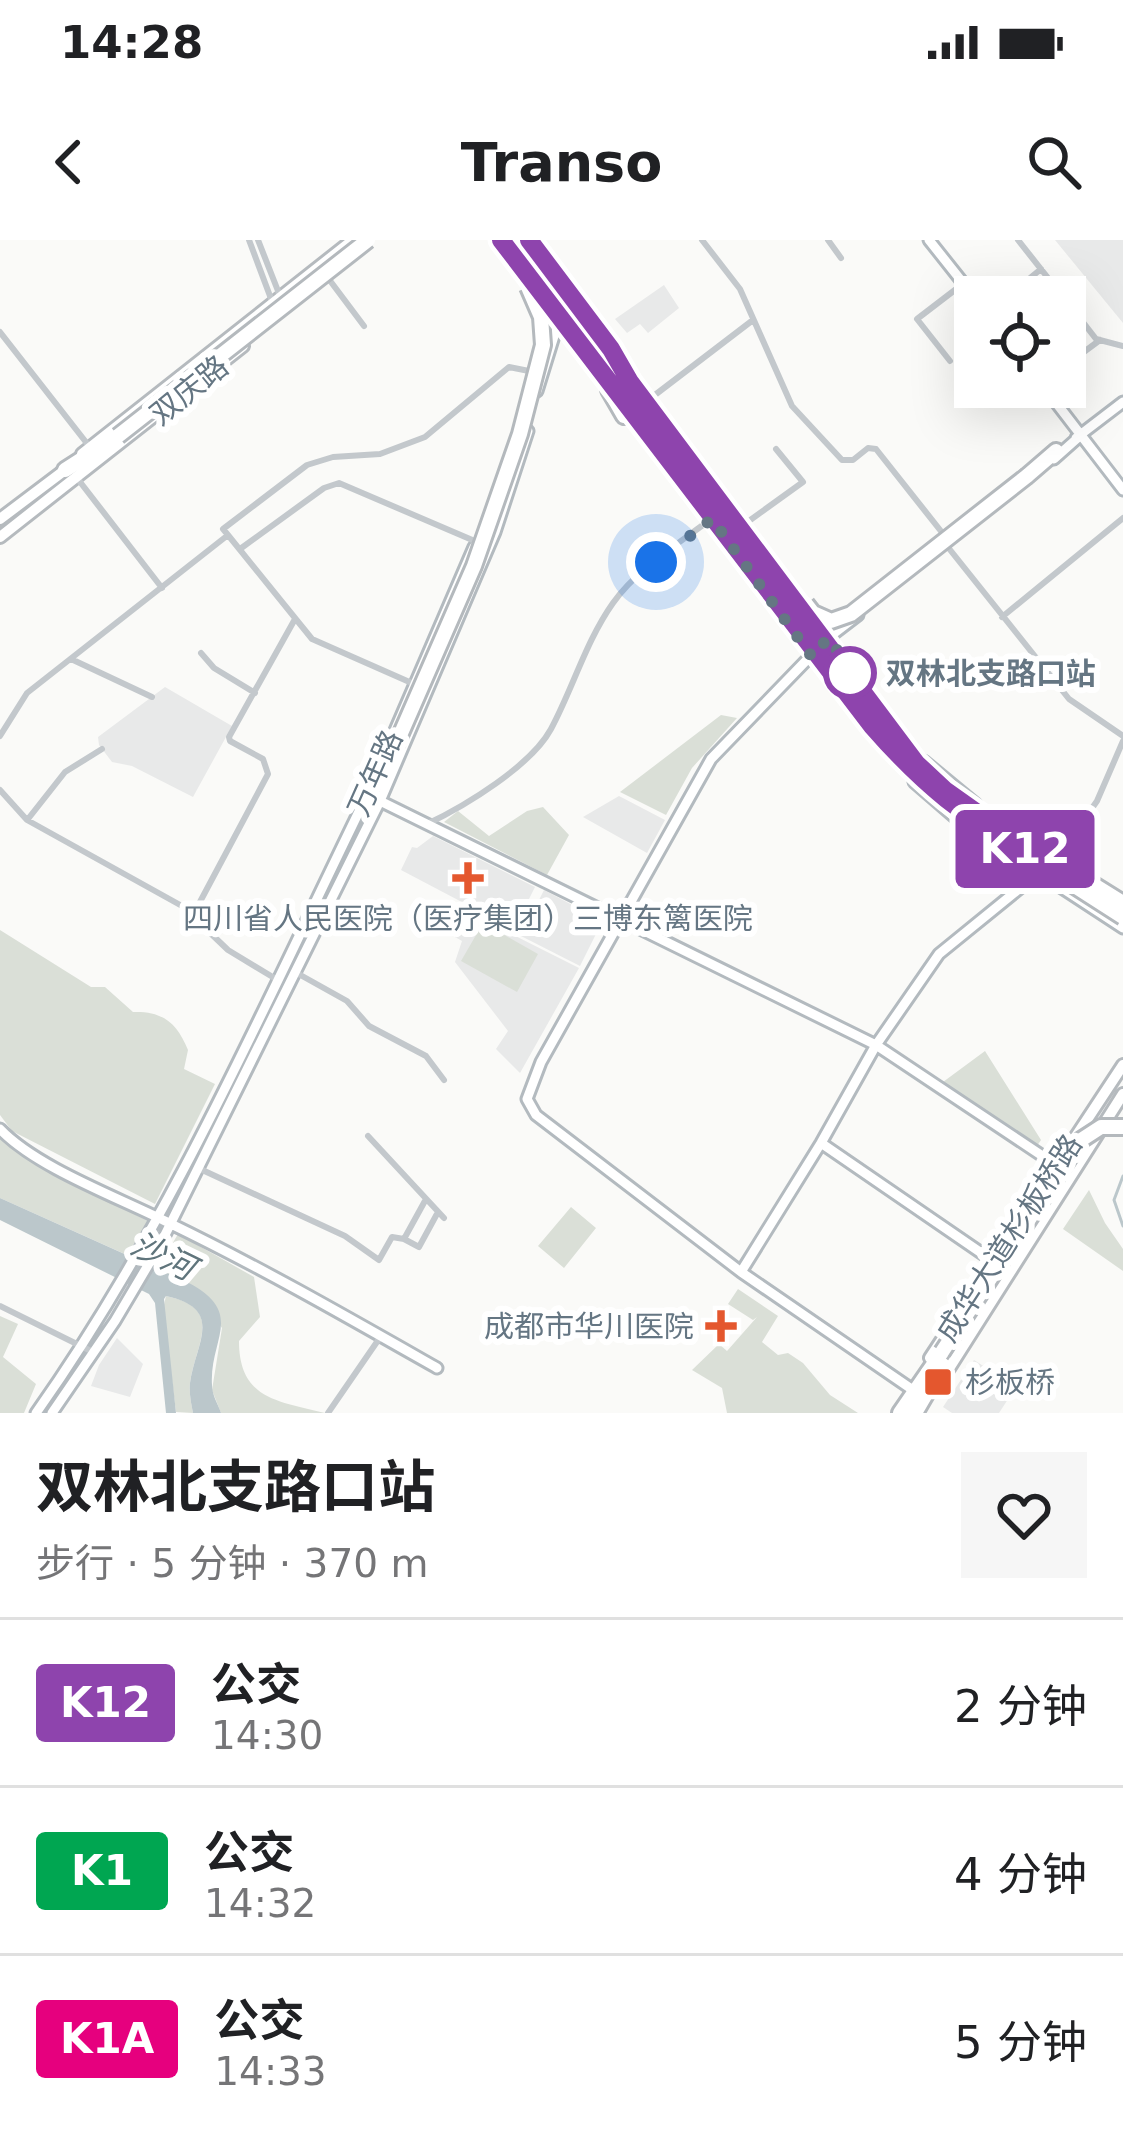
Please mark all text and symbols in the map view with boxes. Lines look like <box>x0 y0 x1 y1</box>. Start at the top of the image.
text: 14:28 <box>60 16 203 69</box>
icon: back <box>36 129 102 195</box>
icon: search <box>1021 129 1087 195</box>
text: Transo <box>461 131 662 194</box>
map controls <box>954 276 1086 408</box>
button: locate <box>954 276 1086 408</box>
street label: 双庆路 <box>143 348 235 432</box>
your location <box>626 532 686 592</box>
marker: 双林北支路口站 <box>825 648 875 698</box>
place label: 双林北支路口站 <box>886 656 1096 691</box>
street label: 万年路 <box>341 725 409 821</box>
line badge: K12 <box>956 810 1094 888</box>
text: K12 <box>980 824 1071 873</box>
marker: 四川省人民医院（医疗集团）三博东篱医院 <box>452 862 484 894</box>
place label: 四川省人民医院（医疗集团）三博东篱医院 <box>183 901 753 936</box>
street label: 成华大道杉板桥路 <box>929 1128 1089 1348</box>
water label: 沙河 <box>125 1224 207 1291</box>
place label: 成都市华川医院 <box>484 1309 694 1344</box>
marker: 成都市华川医院 <box>705 1310 737 1342</box>
place label: 杉板桥 <box>965 1365 1055 1400</box>
marker: 杉板桥 <box>922 1366 954 1398</box>
button: heart <box>961 1452 1087 1578</box>
text: 双林北支路口站 <box>36 1454 435 1520</box>
text: 步行 · 5 分钟 · 370 m <box>36 1541 428 1586</box>
text: 公交 <box>211 1658 301 1711</box>
text: K12 <box>60 1678 151 1727</box>
text: 2 分钟 <box>954 1680 1087 1733</box>
text: 14:30 <box>211 1713 323 1758</box>
text: 公交 <box>204 1826 294 1879</box>
text: K1 <box>71 1846 133 1895</box>
text: 4 分钟 <box>954 1848 1087 1901</box>
text: 14:32 <box>204 1881 316 1926</box>
text: 公交 <box>214 1994 304 2047</box>
text: K1A <box>60 2014 154 2063</box>
text: 5 分钟 <box>954 2016 1087 2069</box>
text: 14:33 <box>214 2049 327 2094</box>

